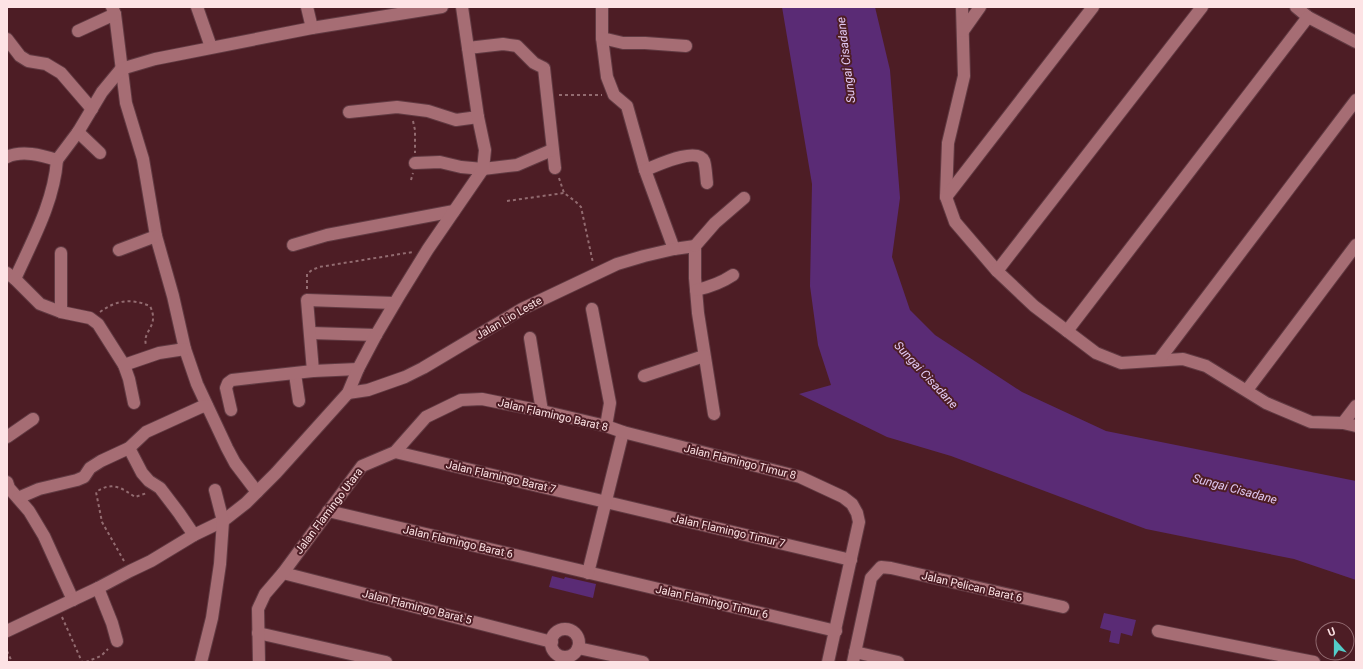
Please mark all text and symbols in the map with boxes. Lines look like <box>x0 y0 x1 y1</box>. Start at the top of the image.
water label: Sungai Cisadane <box>834 16 858 104</box>
street label: Jalan Lio Leste <box>474 294 544 342</box>
water label: Sungai Cisadane <box>891 339 961 411</box>
street label: Jalan Flamingo Barat 8 <box>497 396 609 434</box>
street label: Jalan Flamingo Timur 8 <box>683 442 797 482</box>
street label: Jalan Flamingo Barat 7 <box>445 458 557 496</box>
street label: Jalan Flamingo Utara <box>293 466 366 556</box>
water label: Sungai Cisadane <box>1191 471 1279 507</box>
street label: Jalan Flamingo Timur 7 <box>671 512 787 550</box>
street label: Jalan Flamingo Barat 6 <box>402 523 514 561</box>
street label: Jalan Pelican Barat 6 <box>920 569 1024 605</box>
street label: Jalan Flamingo Timur 6 <box>654 583 770 621</box>
street label: Jalan Flamingo Barat 5 <box>361 587 473 627</box>
north arrow <box>1315 621 1355 661</box>
text: U <box>1326 625 1337 640</box>

